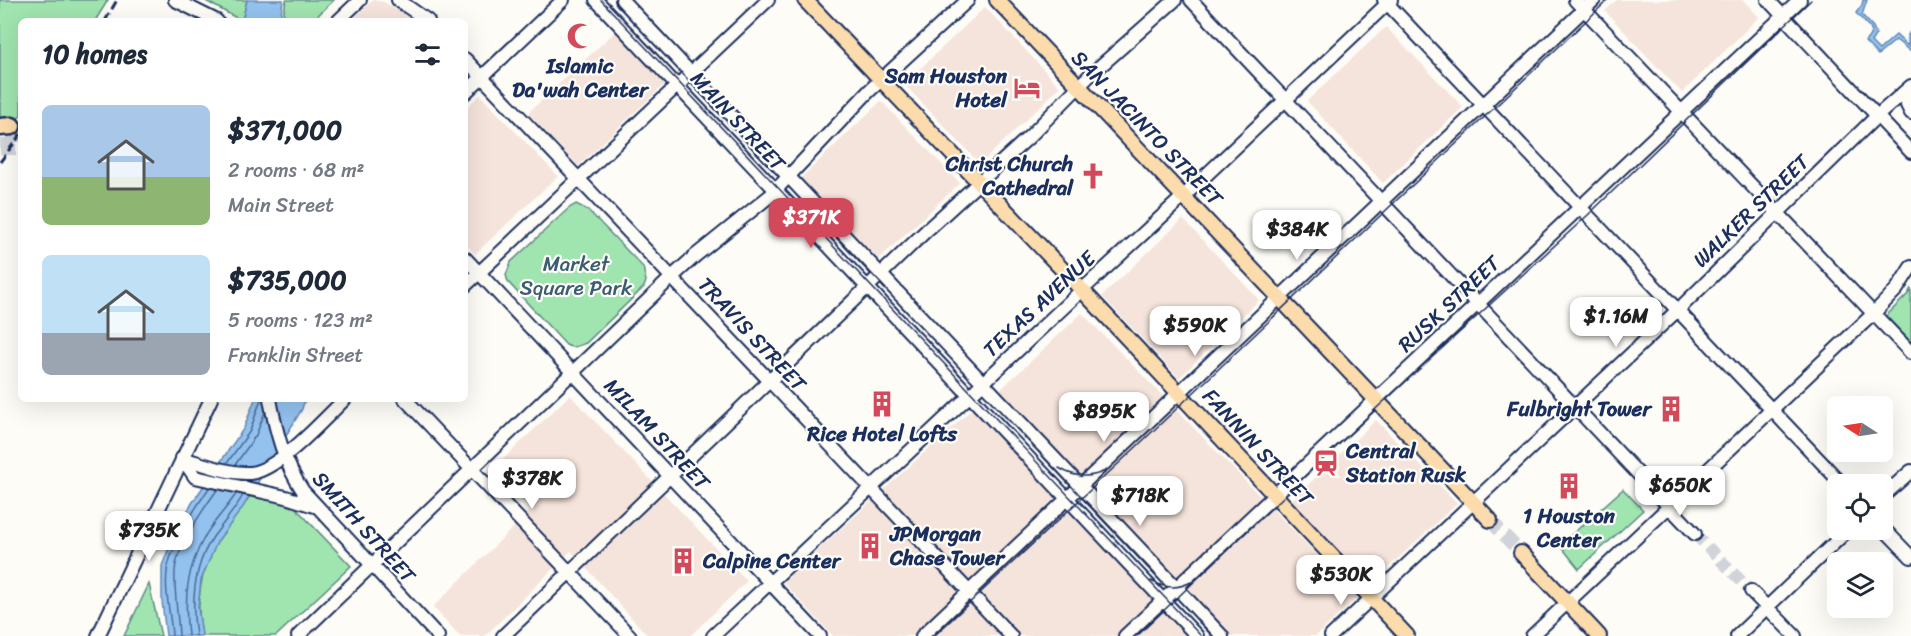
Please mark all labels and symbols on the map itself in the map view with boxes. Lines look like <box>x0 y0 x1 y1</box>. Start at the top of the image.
mosque icon: Islamic Da'wah Center <box>565 21 595 51</box>
street label: SAN JACINTO STREET <box>1062 41 1233 216</box>
place label: Islamic Da'wah Center <box>512 47 650 109</box>
place label: Sam Houston Hotel <box>884 57 1008 119</box>
street label: MAIN STREET <box>681 62 796 182</box>
hotel icon: Sam Houston Hotel <box>1012 73 1042 103</box>
street label: WALKER STREET <box>1683 143 1820 277</box>
place label: Christ Church Cathedral <box>945 145 1074 207</box>
church icon: Christ Church Cathedral <box>1078 161 1108 191</box>
pin: $371K <box>769 198 853 249</box>
pin: $384K <box>1255 210 1339 261</box>
street label: TEXAS AVENUE <box>973 240 1106 367</box>
park label: Market Square Park <box>520 245 633 307</box>
street label: RUSK STREET <box>1389 245 1510 362</box>
street label: TRAVIS STREET <box>688 267 817 402</box>
pin: $1.16M <box>1567 297 1665 348</box>
pin: $590K <box>1153 306 1237 357</box>
street label: MILAM STREET <box>594 369 721 500</box>
street label: FANNIN STREET <box>1193 379 1324 516</box>
building icon: Rice Hotel Lofts <box>867 389 897 419</box>
place label: Fulbright Tower <box>1506 390 1653 428</box>
pin: $895K <box>1062 392 1146 443</box>
building icon: Fulbright Tower <box>1656 394 1686 424</box>
north arrow <box>1827 396 1893 462</box>
place label: Rice Hotel Lofts <box>806 415 958 453</box>
place label: Central Station Rusk <box>1345 432 1467 494</box>
station icon: Central Station Rusk <box>1311 448 1341 478</box>
pin: $378K <box>490 459 574 510</box>
street label: SMITH STREET <box>303 462 427 593</box>
pin: $650K <box>1638 466 1722 517</box>
building icon: 1 Houston Center <box>1554 471 1584 501</box>
pin: $718K <box>1098 476 1182 527</box>
place label: 1 Houston Center <box>1523 497 1616 559</box>
pin: $735K <box>107 511 191 562</box>
place label: JPMorgan Chase Tower <box>889 515 1007 577</box>
building icon: JPMorgan Chase Tower <box>855 531 885 561</box>
place label: Calpine Center <box>702 542 842 580</box>
building icon: Calpine Center <box>668 546 698 576</box>
pin: $530K <box>1299 555 1383 606</box>

